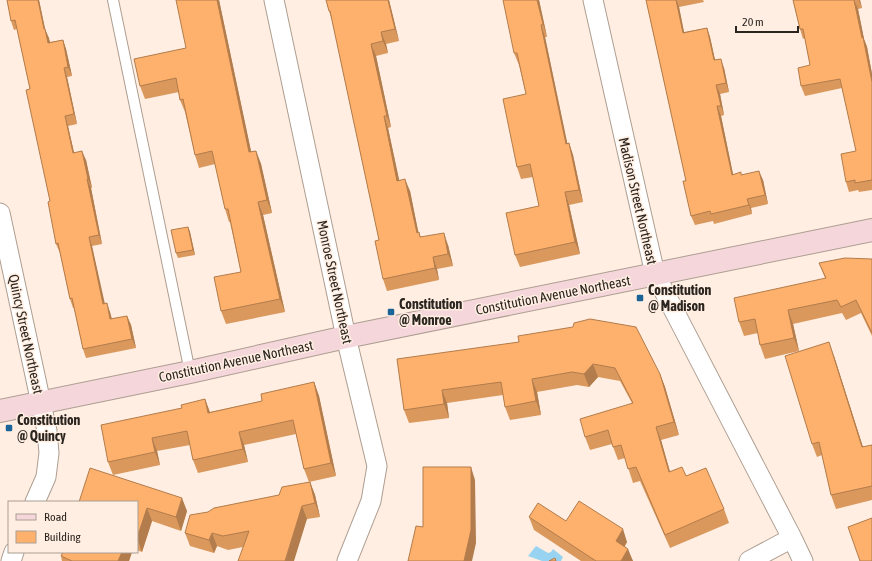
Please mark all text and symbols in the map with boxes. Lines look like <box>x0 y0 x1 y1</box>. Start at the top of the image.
scale bar <box>736 8 798 34</box>
text: 20 m <box>742 15 764 29</box>
street label: Madison Street Northeast <box>616 136 660 266</box>
street label: Monroe Street Northeast <box>314 219 356 345</box>
street label: Constitution Avenue Northeast <box>474 272 632 318</box>
street label: Quincy Street Northeast <box>5 273 47 395</box>
place label: Constitution @ Madison <box>648 282 711 314</box>
marker: Constitution @ Madison <box>635 293 645 303</box>
place label: Constitution @ Monroe <box>399 296 462 328</box>
marker: Constitution @ Monroe <box>386 307 396 317</box>
street label: Constitution Avenue Northeast <box>157 337 315 385</box>
place label: Constitution @ Quincy <box>17 412 80 444</box>
marker: Constitution @ Quincy <box>4 423 14 433</box>
legend <box>8 501 138 553</box>
text: Road <box>44 510 67 524</box>
text: Building <box>44 530 82 544</box>

